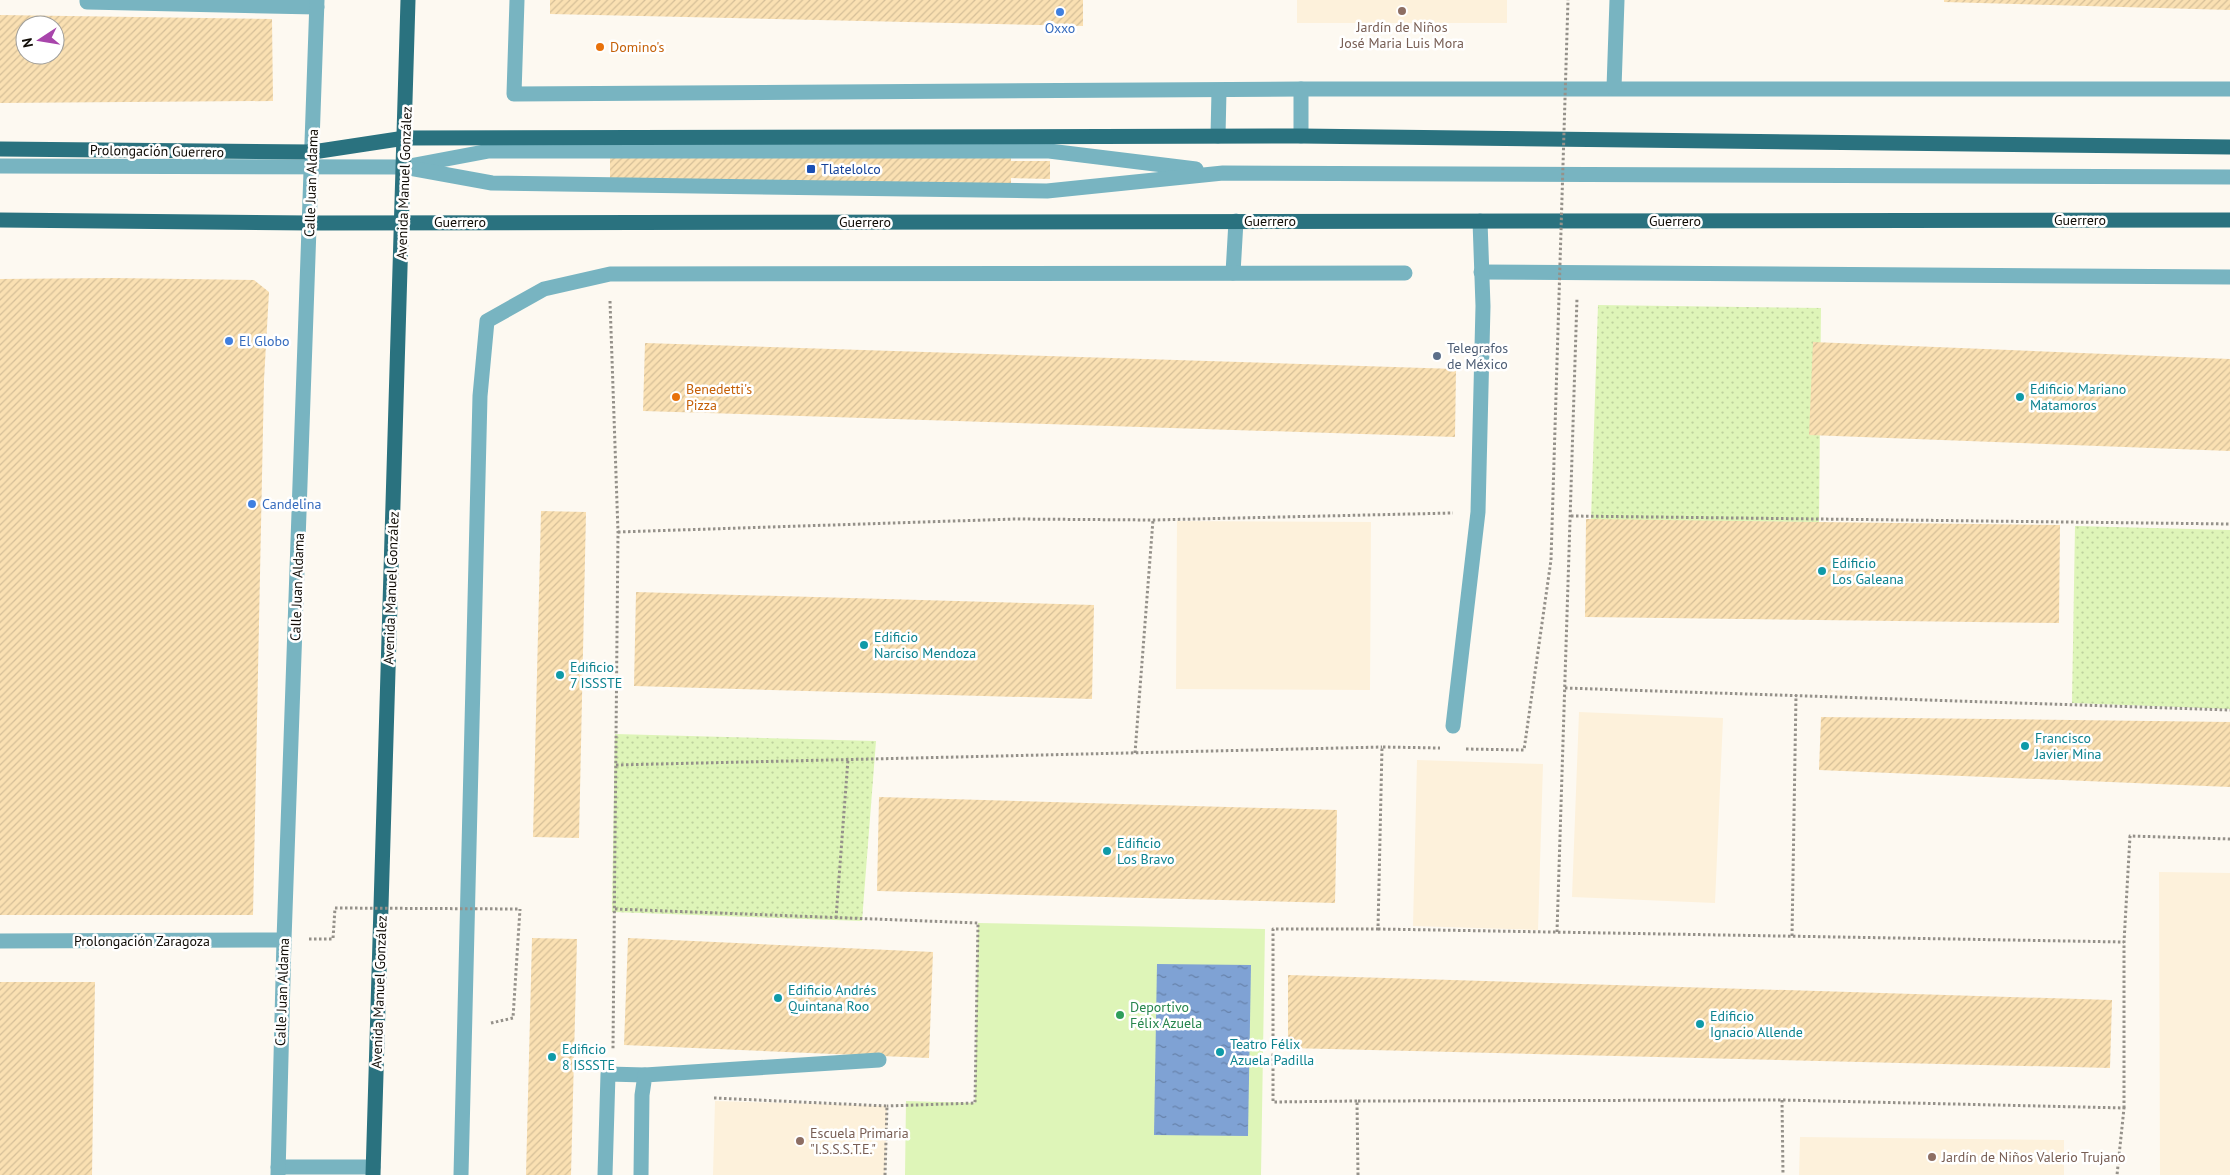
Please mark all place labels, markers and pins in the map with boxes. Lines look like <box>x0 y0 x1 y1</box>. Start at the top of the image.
marker: Jardín de Niños José Maria Luis Mora <box>1396 5 1408 17</box>
marker: Oxxo <box>1054 6 1066 18</box>
place label: Jardín de Niños José Maria Luis Mora <box>1339 18 1464 52</box>
place label: Oxxo <box>1045 19 1075 37</box>
place label: Domino's <box>610 38 664 56</box>
marker: Domino's <box>594 41 606 53</box>
place label: Tlatelolco <box>821 160 881 178</box>
marker: Tlatelolco <box>805 163 817 175</box>
place label: El Globo <box>239 332 290 350</box>
marker: El Globo <box>223 335 235 347</box>
place label: Telegrafos de México <box>1447 339 1508 373</box>
marker: Telegrafos de México <box>1431 350 1443 362</box>
place label: Benedetti's Pizza <box>686 380 752 414</box>
place label: Edificio Mariano Matamoros <box>2030 380 2126 414</box>
marker: Benedetti's Pizza <box>670 391 682 403</box>
marker: Edificio Mariano Matamoros <box>2014 391 2026 403</box>
place label: Candelina <box>262 495 321 513</box>
marker: Candelina <box>246 498 258 510</box>
place label: Edificio Los Galeana <box>1832 554 1904 588</box>
marker: Edificio Los Galeana <box>1816 565 1828 577</box>
place label: Edificio Narciso Mendoza <box>874 628 976 662</box>
marker: Edificio Narciso Mendoza <box>858 639 870 651</box>
place label: Edificio 7 ISSSTE <box>570 658 622 692</box>
marker: Edificio 7 ISSSTE <box>554 669 566 681</box>
place label: Francisco Javier Mina <box>2034 729 2102 763</box>
marker: Francisco Javier Mina <box>2019 740 2031 752</box>
place label: Edificio Los Bravo <box>1117 834 1175 868</box>
marker: Edificio Los Bravo <box>1101 845 1113 857</box>
place label: Edificio Andrés Quintana Roo <box>788 981 876 1015</box>
marker: Edificio Andrés Quintana Roo <box>772 992 784 1004</box>
place label: Deportivo Félix Azuela <box>1130 998 1202 1032</box>
place label: Edificio Ignacio Allende <box>1710 1007 1803 1041</box>
marker: Deportivo Félix Azuela <box>1114 1009 1126 1021</box>
marker: Edificio Ignacio Allende <box>1694 1018 1706 1030</box>
place label: Teatro Félix Azuela Padilla <box>1230 1035 1314 1069</box>
place label: Edificio 8 ISSSTE <box>562 1040 615 1074</box>
marker: Teatro Félix Azuela Padilla <box>1214 1046 1226 1058</box>
marker: Edificio 8 ISSSTE <box>546 1051 558 1063</box>
place label: Escuela Primaria "I.S.S.S.T.E." <box>810 1124 909 1158</box>
marker: Escuela Primaria "I.S.S.S.T.E." <box>794 1135 806 1147</box>
place label: Jardín de Niños Valerio Trujano <box>1941 1148 2126 1166</box>
marker: Jardín de Niños Valerio Trujano <box>1926 1151 1938 1163</box>

